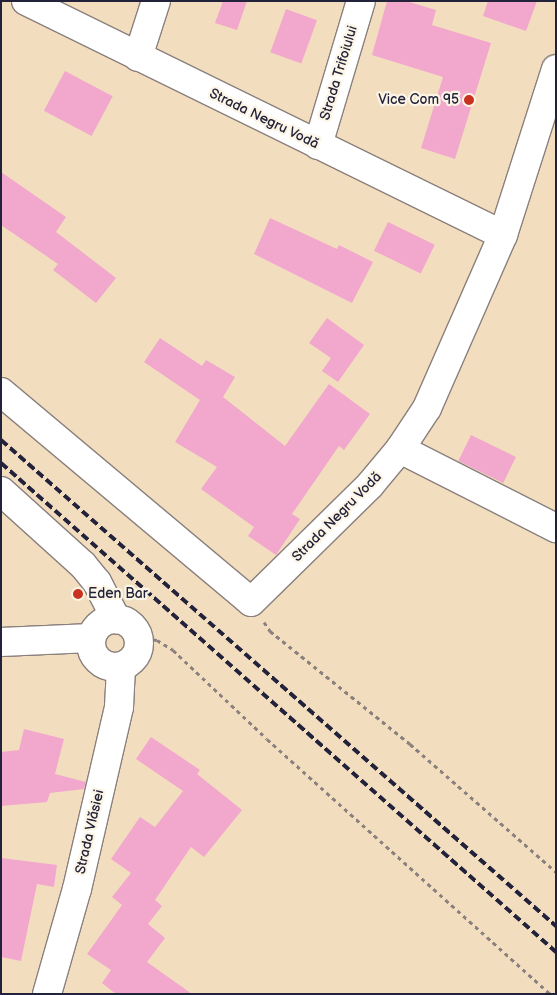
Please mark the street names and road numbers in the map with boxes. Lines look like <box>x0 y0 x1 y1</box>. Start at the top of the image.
street label: Strada Trifoiului <box>317 24 361 122</box>
street label: Strada Negru Vodă <box>206 85 322 153</box>
street label: Strada Negru Vodă <box>289 469 385 565</box>
street label: Strada Vlăsiei <box>72 788 108 876</box>

